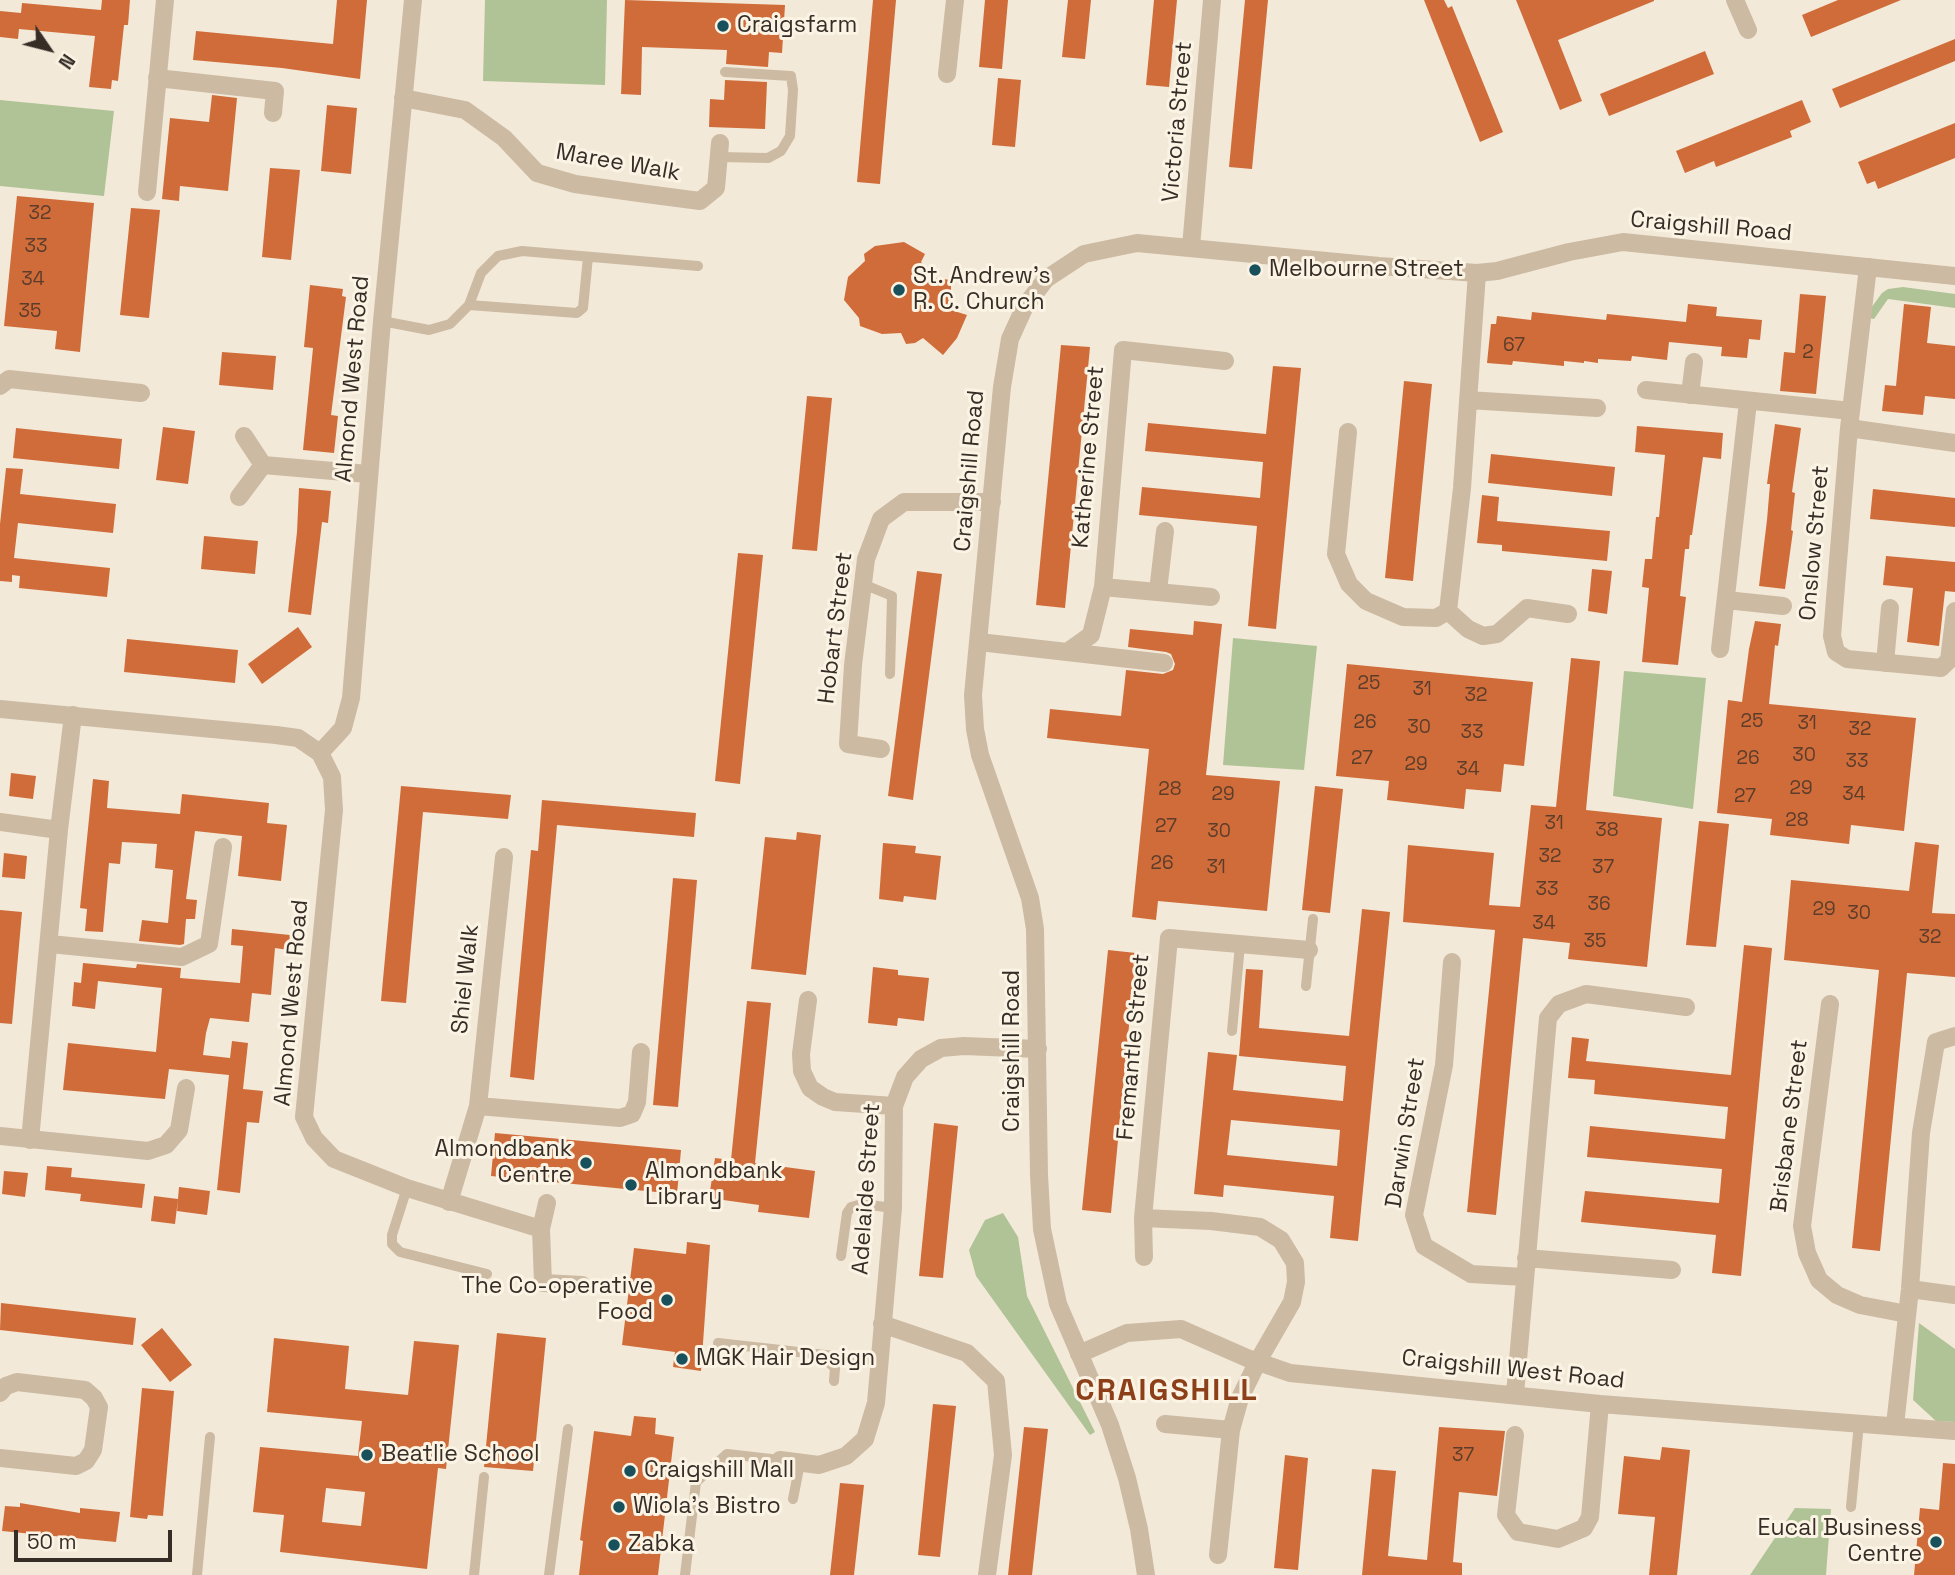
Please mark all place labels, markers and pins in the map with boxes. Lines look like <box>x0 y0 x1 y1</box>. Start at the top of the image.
place label: Craigsfarm <box>737 12 857 40</box>
marker: Craigsfarm <box>715 18 731 34</box>
place label: Melbourne Street <box>1269 256 1464 284</box>
marker: Melbourne Street <box>1247 262 1263 278</box>
place label: St. Andrew's R. C. Church <box>913 263 1051 317</box>
marker: St. Andrew's R. C. Church <box>891 282 907 298</box>
place label: Almondbank Centre <box>434 1136 572 1190</box>
marker: Almondbank Centre <box>578 1155 594 1171</box>
place label: Almondbank Library <box>645 1158 783 1212</box>
marker: Almondbank Library <box>623 1177 639 1193</box>
place label: The Co-operative Food <box>461 1273 653 1327</box>
marker: The Co-operative Food <box>659 1292 675 1308</box>
place label: MGK Hair Design <box>696 1345 875 1373</box>
marker: MGK Hair Design <box>674 1351 690 1367</box>
place label: Beatlie School <box>381 1441 540 1469</box>
marker: Beatlie School <box>359 1447 375 1463</box>
place label: Craigshill Mall <box>644 1457 794 1485</box>
marker: Craigshill Mall <box>622 1463 638 1479</box>
place label: Wiola's Bistro <box>633 1493 781 1521</box>
marker: Wiola's Bistro <box>611 1499 627 1515</box>
place label: Eucal Business Centre <box>1757 1515 1922 1569</box>
place label: Zabka <box>628 1531 695 1559</box>
marker: Eucal Business Centre <box>1928 1534 1944 1550</box>
marker: Zabka <box>606 1537 622 1553</box>

